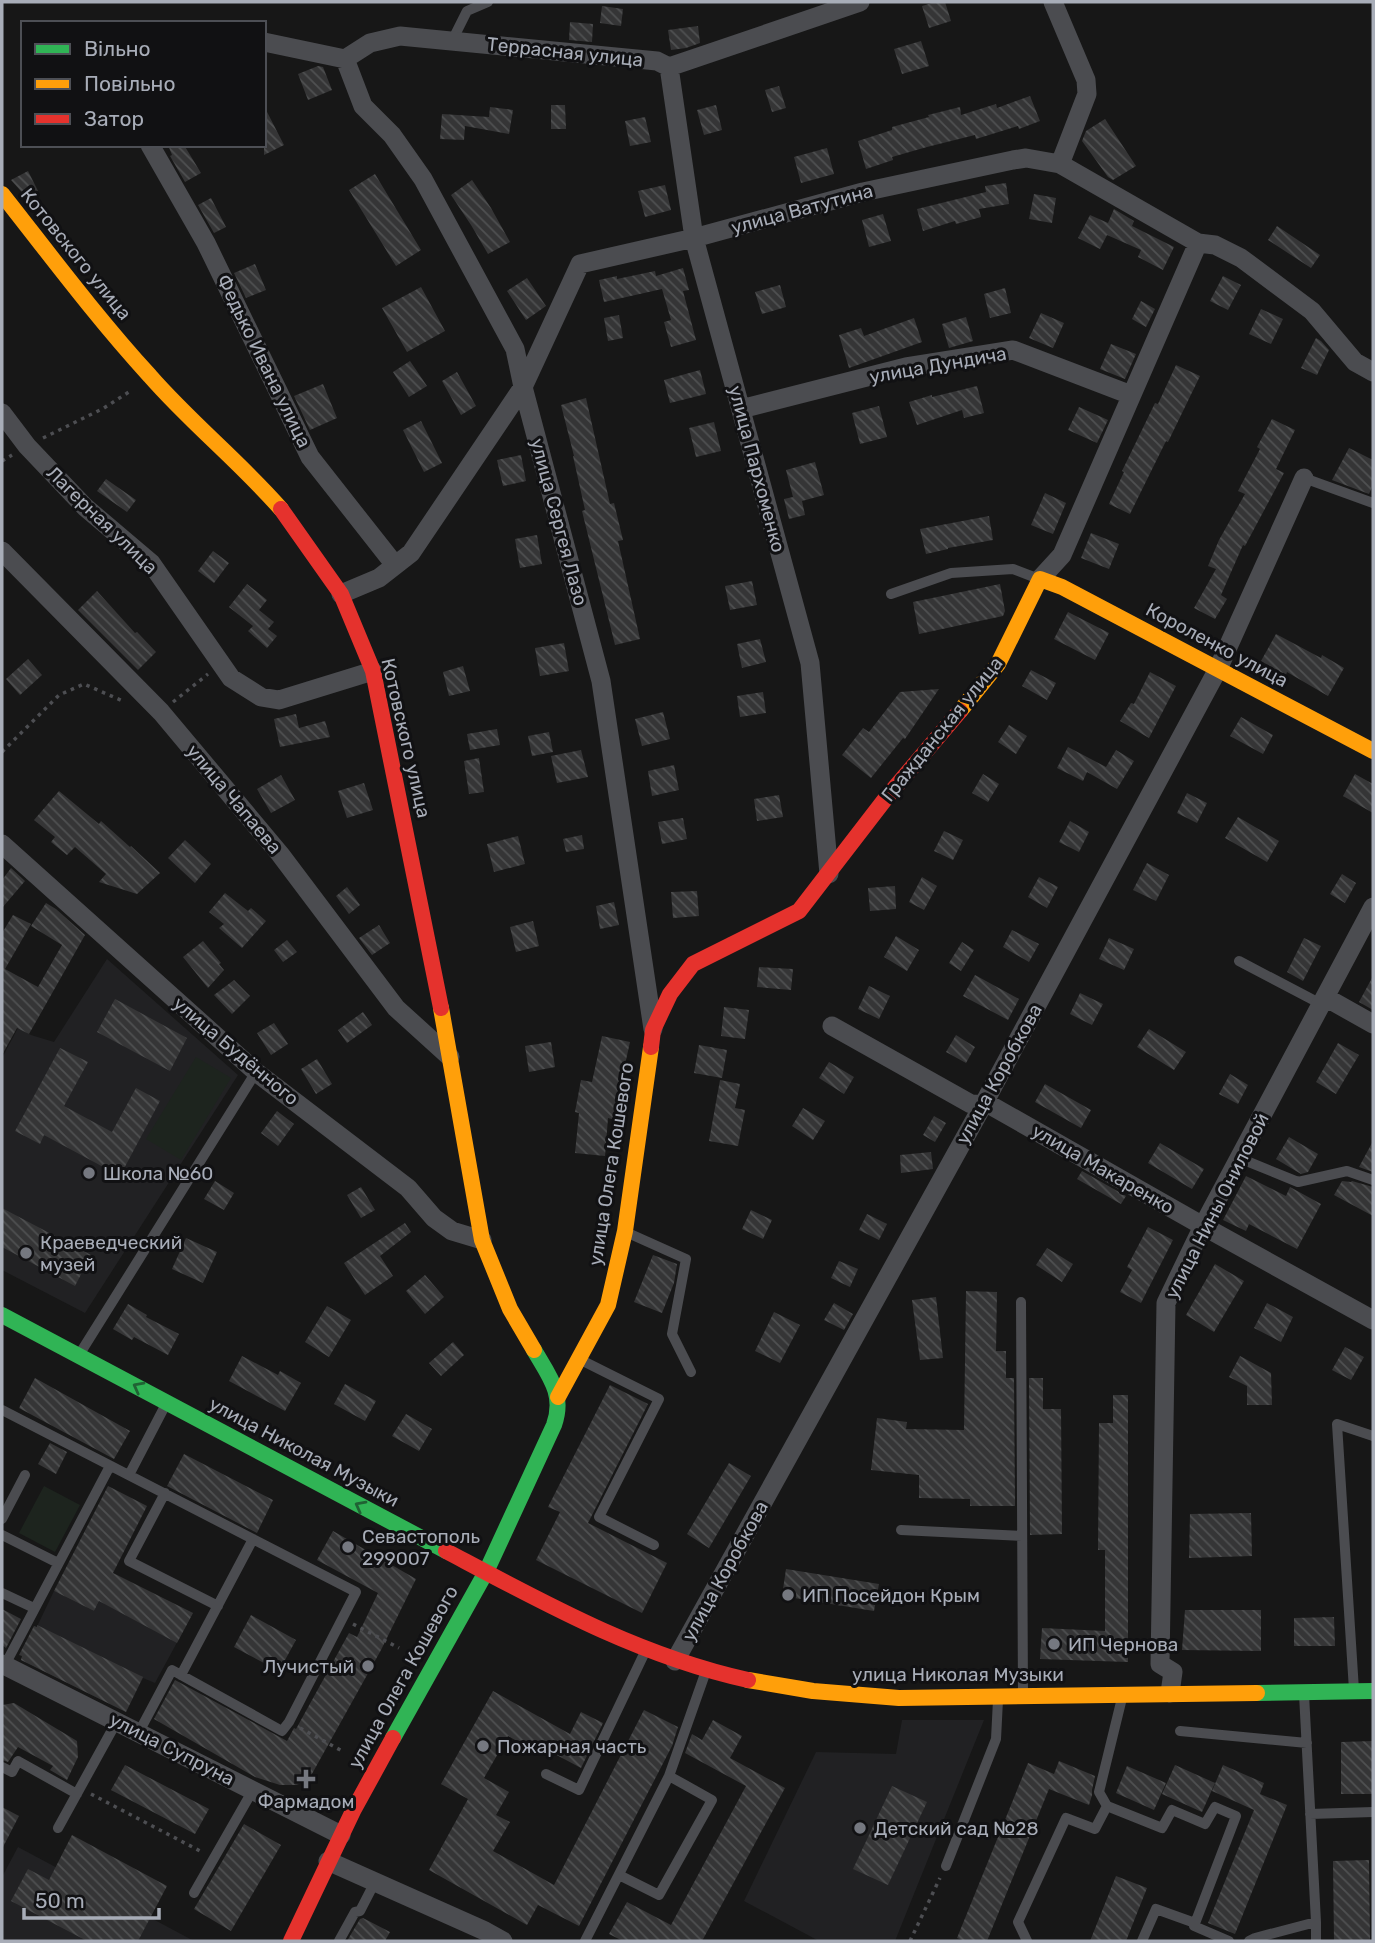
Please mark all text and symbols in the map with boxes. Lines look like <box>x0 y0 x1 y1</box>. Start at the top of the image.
legend <box>21 21 266 147</box>
street label: Террасная улица <box>486 32 644 72</box>
text: Вільно <box>84 36 151 61</box>
text: Повільно <box>84 71 175 96</box>
text: Затор <box>84 106 144 131</box>
street label: улица Ватутина <box>729 179 875 239</box>
street label: Котовского улица <box>16 183 136 325</box>
street label: Федько Ивана улица <box>212 271 316 451</box>
street label: улица Дундича <box>868 342 1008 388</box>
street label: улица Пархоменко <box>724 383 790 555</box>
street label: улица Сергея Лазо <box>526 436 592 608</box>
street label: Лагерная улица <box>42 461 162 579</box>
street label: Короленко улица <box>1142 598 1292 692</box>
street label: Гражданская улица <box>877 652 1007 806</box>
street label: Котовского улица <box>376 656 436 820</box>
street label: улица Чапаева <box>182 740 286 858</box>
street label: улица Будённого <box>169 992 303 1110</box>
street label: улица Коробкова <box>951 1000 1047 1148</box>
street label: улица Олега Кошевого <box>584 1061 638 1267</box>
street label: улица Нины Ониловой <box>1160 1109 1274 1303</box>
street label: улица Макаренко <box>1028 1119 1178 1219</box>
place label: Школа №60 <box>103 1162 213 1185</box>
marker: Школа №60 <box>81 1165 97 1181</box>
place label: Краеведческий музей <box>40 1231 182 1276</box>
marker: Краеведческий музей <box>18 1245 34 1261</box>
one-way arrow <box>133 1382 145 1395</box>
street label: улица Николая Музыки <box>205 1392 403 1512</box>
street label: улица Коробкова <box>677 1497 773 1645</box>
one-way arrow <box>355 1500 368 1514</box>
place label: Севастополь 299007 <box>362 1525 481 1570</box>
marker: Севастополь 299007 <box>340 1539 356 1555</box>
street label: улица Олега Кошевого <box>343 1582 463 1772</box>
place label: ИП Посейдон Крым <box>802 1584 980 1607</box>
marker: ИП Посейдон Крым <box>780 1587 796 1603</box>
place label: ИП Чернова <box>1068 1633 1178 1656</box>
marker: ИП Чернова <box>1046 1636 1062 1652</box>
place label: Лучистый <box>263 1655 354 1678</box>
marker: Лучистый <box>360 1658 376 1674</box>
street label: улица Николая Музыки <box>852 1663 1064 1686</box>
street label: улица Супруна <box>106 1708 238 1790</box>
place label: Пожарная часть <box>497 1735 647 1758</box>
marker: Пожарная часть <box>475 1738 491 1754</box>
marker: Фармадом <box>298 1771 314 1787</box>
place label: Фармадом <box>258 1790 354 1813</box>
place label: Детский сад №28 <box>874 1817 1039 1840</box>
marker: Детский сад №28 <box>852 1820 868 1836</box>
scale bar <box>24 1876 159 1920</box>
text: 50 m <box>35 1888 85 1913</box>

